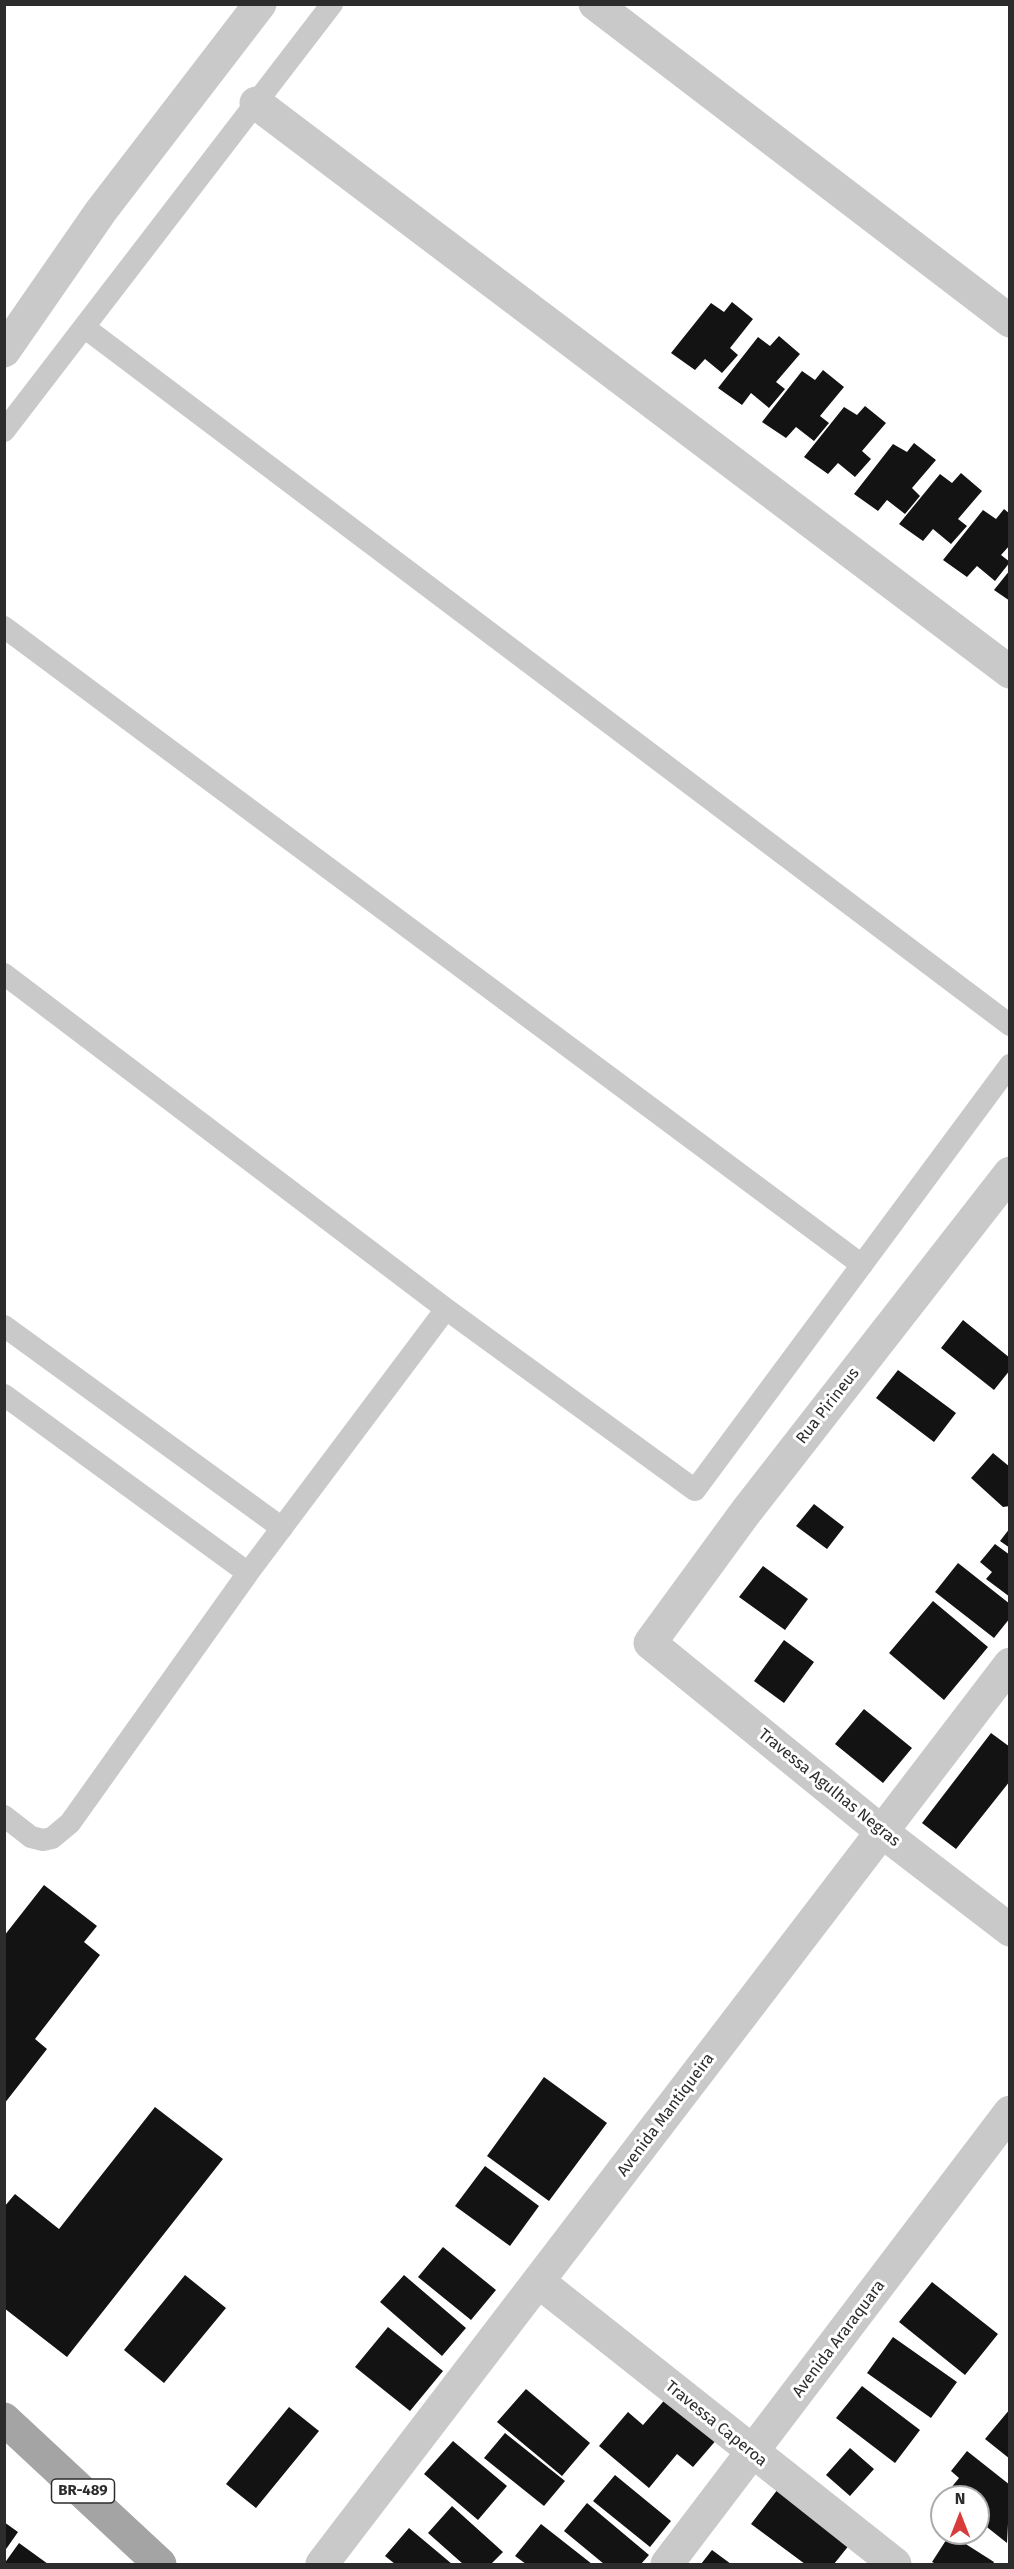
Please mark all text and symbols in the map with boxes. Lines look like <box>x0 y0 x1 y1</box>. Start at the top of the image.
street label: Rua Pirineus <box>792 1364 864 1448</box>
street label: Travessa Agulhas Negras <box>754 1725 904 1851</box>
street label: Avenida Mantiqueira <box>613 2050 719 2180</box>
street label: Avenida Araraquara <box>789 2277 889 2401</box>
street label: Travessa Caperoa <box>661 2377 771 2471</box>
road number: BR-489 <box>52 2479 115 2503</box>
north arrow <box>930 2485 990 2545</box>
text: N <box>955 2489 965 2508</box>

